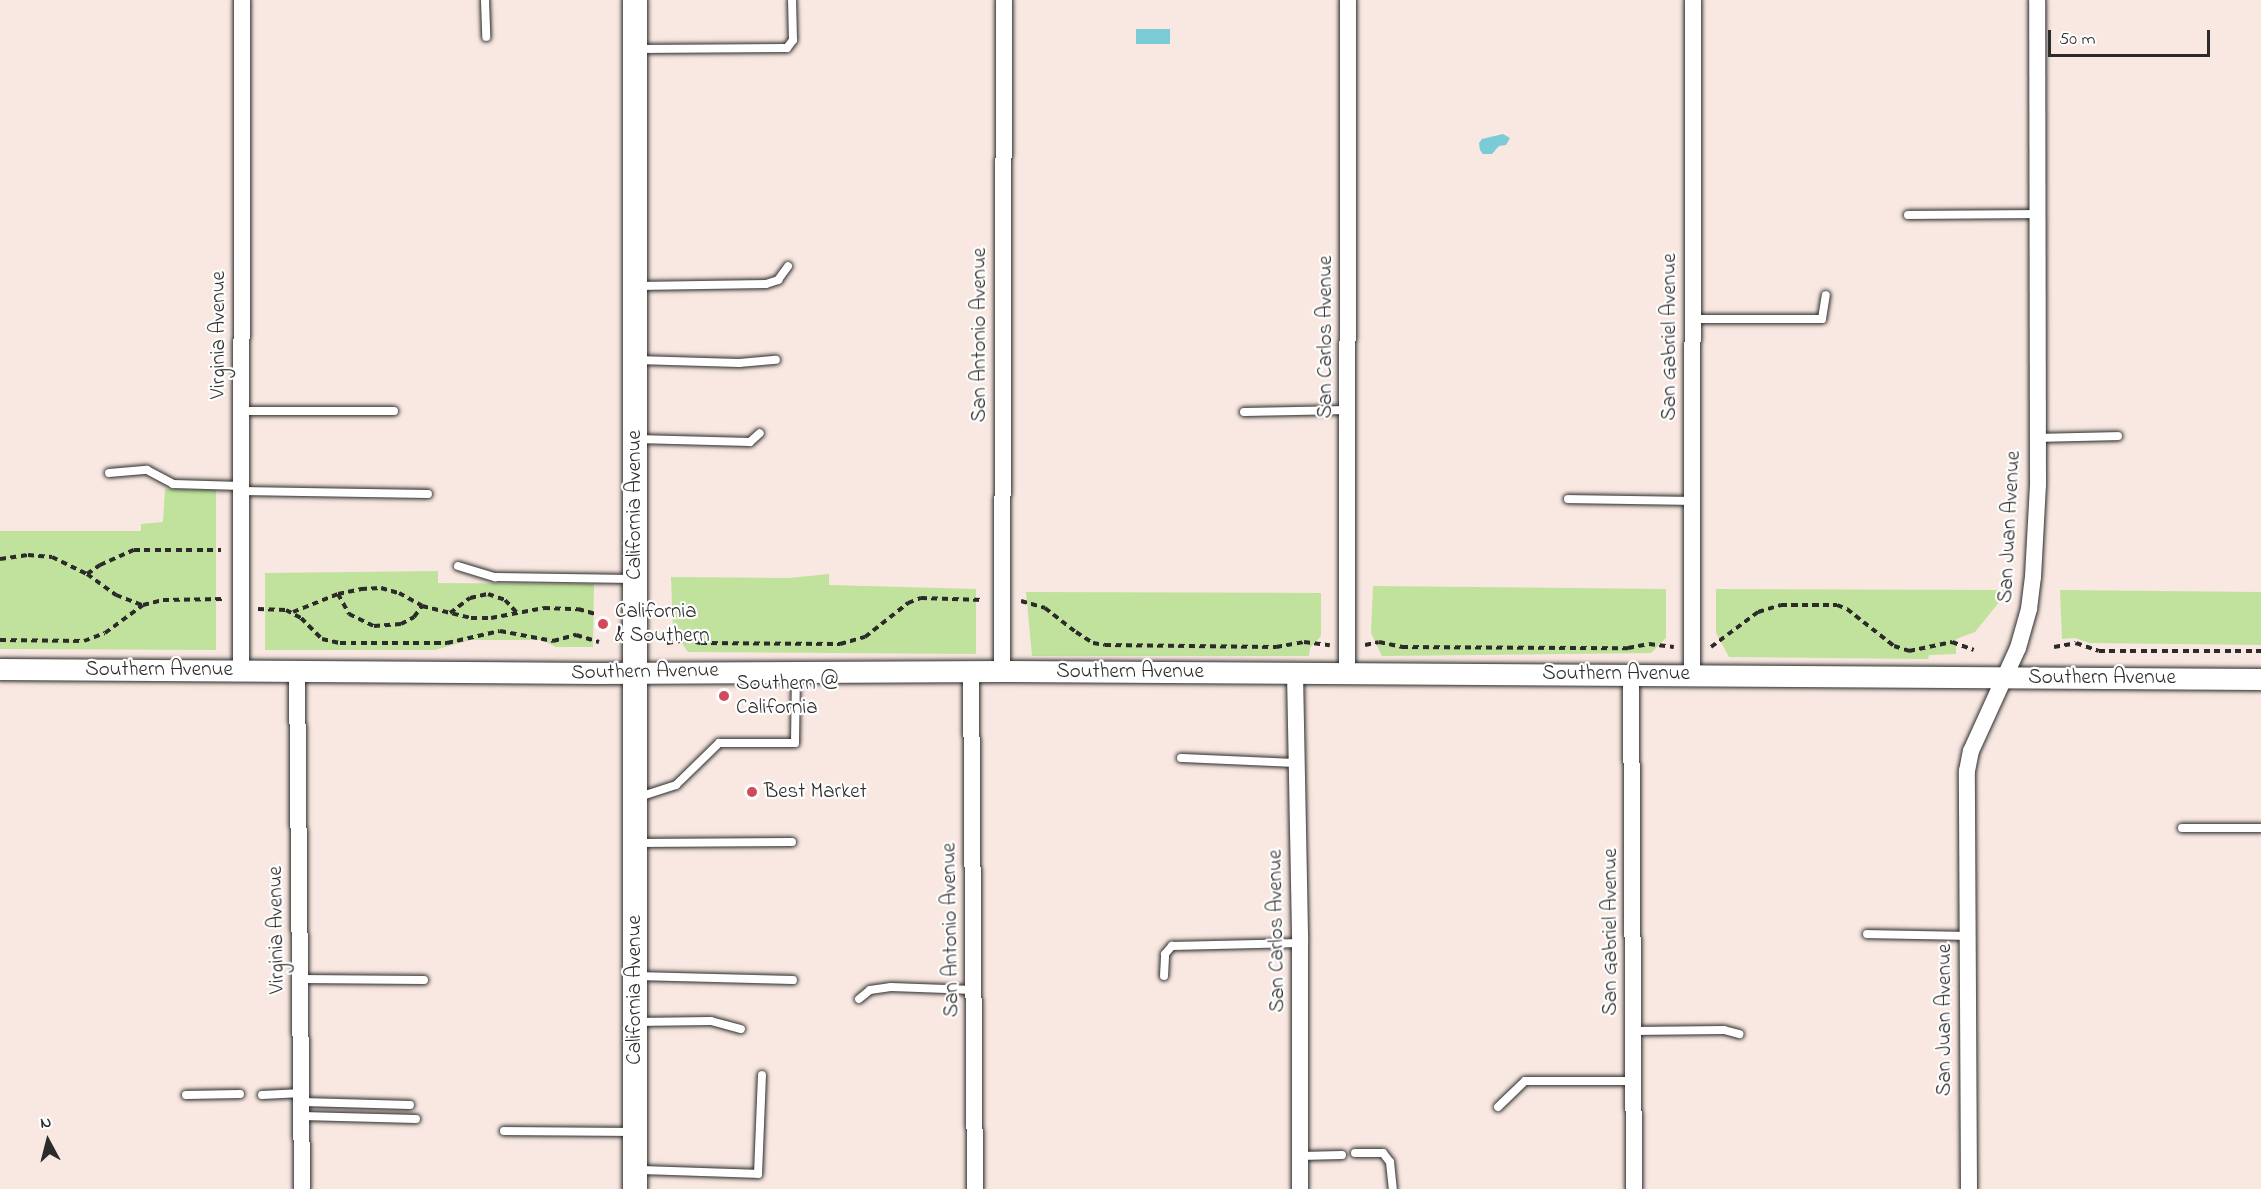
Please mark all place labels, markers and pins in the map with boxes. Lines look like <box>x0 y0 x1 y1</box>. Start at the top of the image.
place label: California & Southern <box>615 599 709 649</box>
marker: California & Southern <box>596 617 610 631</box>
place label: Southern @ California <box>736 671 838 721</box>
marker: Southern @ California <box>717 689 731 703</box>
place label: Best Market <box>764 779 867 805</box>
marker: Best Market <box>745 785 759 799</box>

